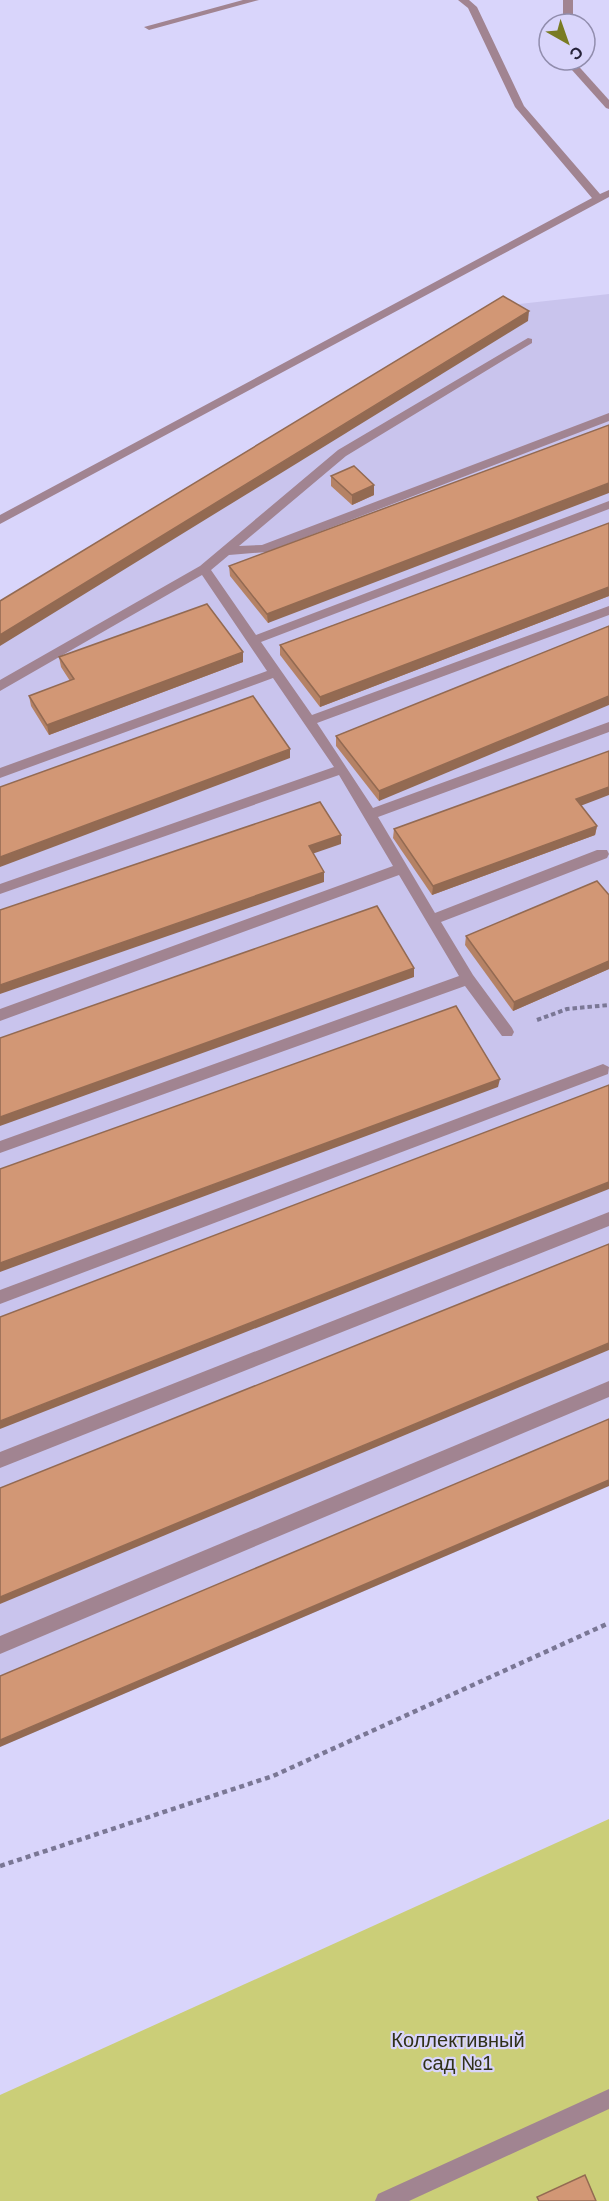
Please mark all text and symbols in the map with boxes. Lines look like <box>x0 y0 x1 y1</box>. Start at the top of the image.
north arrow <box>537 12 597 72</box>
text: С <box>566 43 586 64</box>
park label: Коллективный сад №1 <box>391 2029 525 2074</box>

